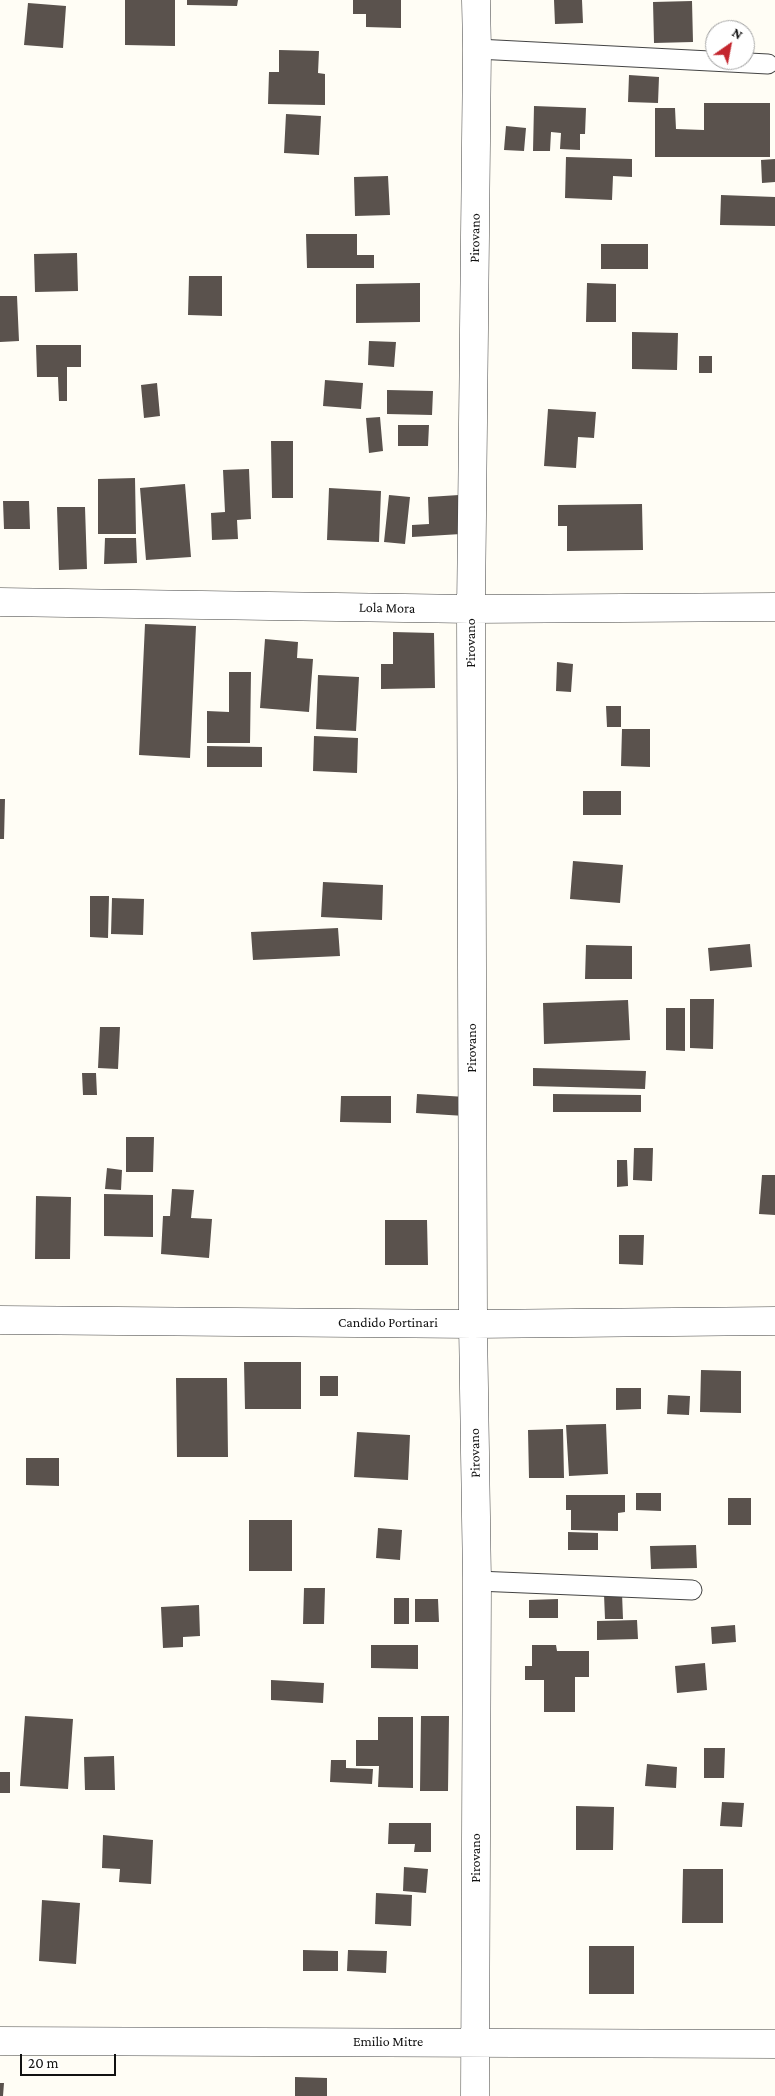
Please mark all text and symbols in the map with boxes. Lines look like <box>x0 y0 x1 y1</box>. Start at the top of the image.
north arrow <box>705 20 755 70</box>
text: N <box>729 24 746 43</box>
street label: Pirovano <box>466 213 484 263</box>
street label: Lola Mora <box>359 599 415 617</box>
street label: Pirovano <box>463 618 479 668</box>
street label: Pirovano <box>464 1023 480 1073</box>
street label: Candido Portinari <box>338 1315 438 1331</box>
street label: Pirovano <box>466 1428 484 1478</box>
street label: Pirovano <box>468 1833 484 1883</box>
street label: Emilio Mitre <box>353 2034 423 2050</box>
scale bar <box>22 2044 119 2076</box>
text: 20 m <box>28 2055 59 2071</box>

